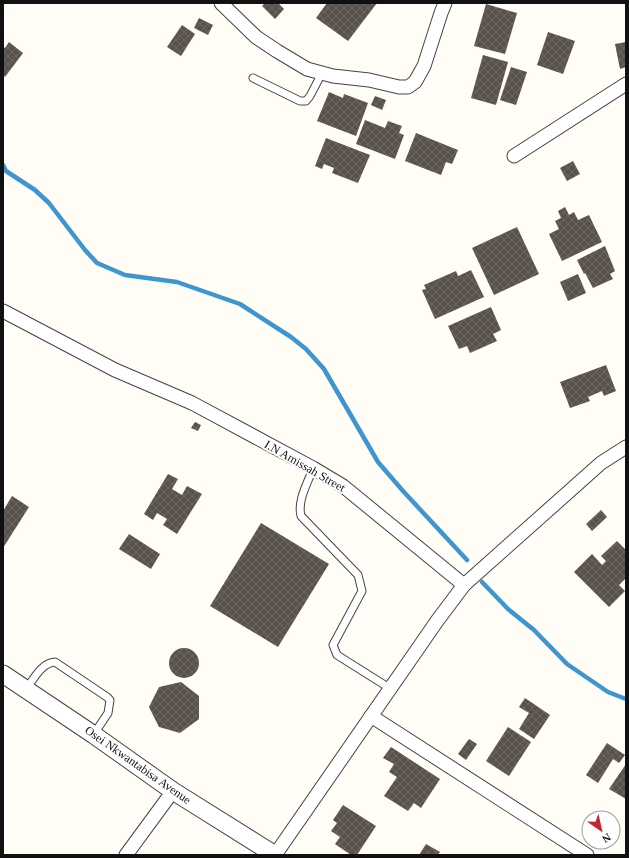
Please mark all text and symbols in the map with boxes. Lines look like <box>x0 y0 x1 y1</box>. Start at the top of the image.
street label: I.N Amissah Street <box>262 437 348 495</box>
street label: Osei Nkwantabisa Avenue <box>82 723 194 807</box>
north arrow <box>581 810 621 850</box>
text: N <box>600 831 613 846</box>

